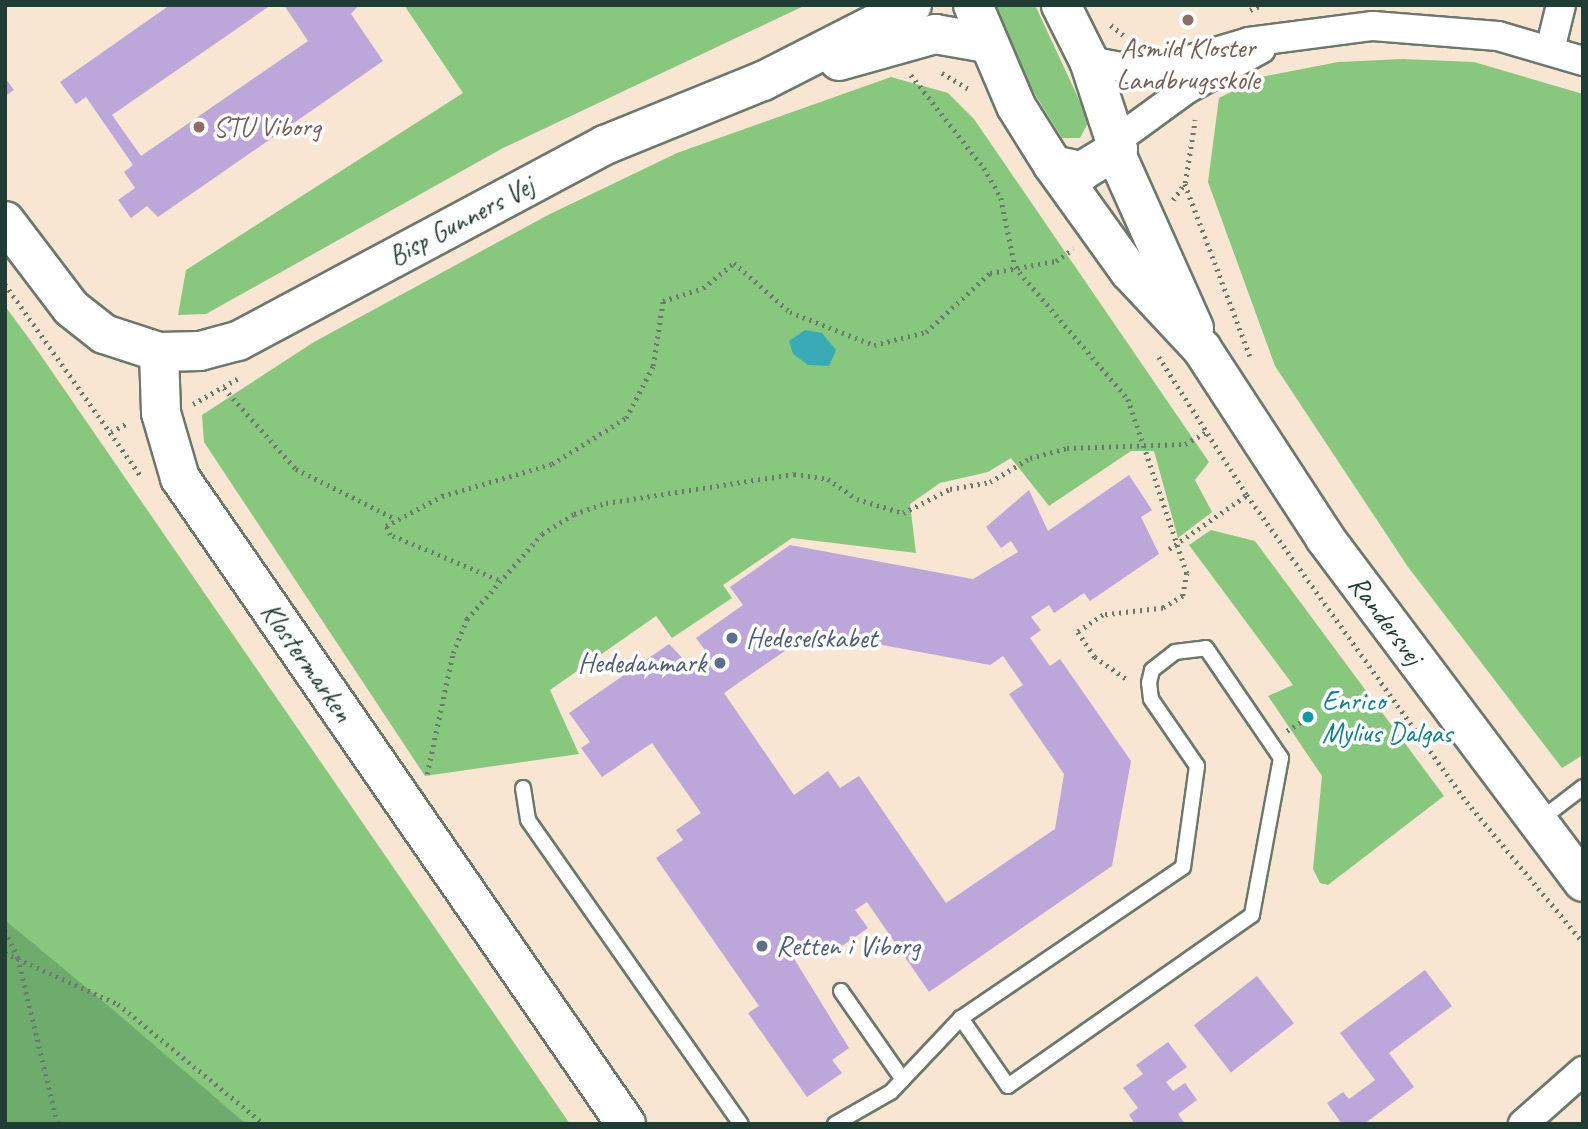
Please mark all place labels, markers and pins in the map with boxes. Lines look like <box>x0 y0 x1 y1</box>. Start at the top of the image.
marker: Asmild Kloster Landbrugsskole <box>1180 12 1196 28</box>
place label: Asmild Kloster Landbrugsskole <box>1116 31 1260 97</box>
place label: STU Viborg <box>213 110 321 144</box>
marker: STU Viborg <box>191 119 207 135</box>
place label: Hedeselskabet <box>746 621 877 655</box>
marker: Hedeselskabet <box>724 630 740 646</box>
place label: Hededanmark <box>578 646 706 680</box>
marker: Hededanmark <box>712 655 728 671</box>
place label: Enrico Mylius Dalgas <box>1322 684 1452 750</box>
marker: Enrico Mylius Dalgas <box>1300 709 1316 725</box>
place label: Retten i Viborg <box>776 929 920 963</box>
marker: Retten i Viborg <box>754 938 770 954</box>

